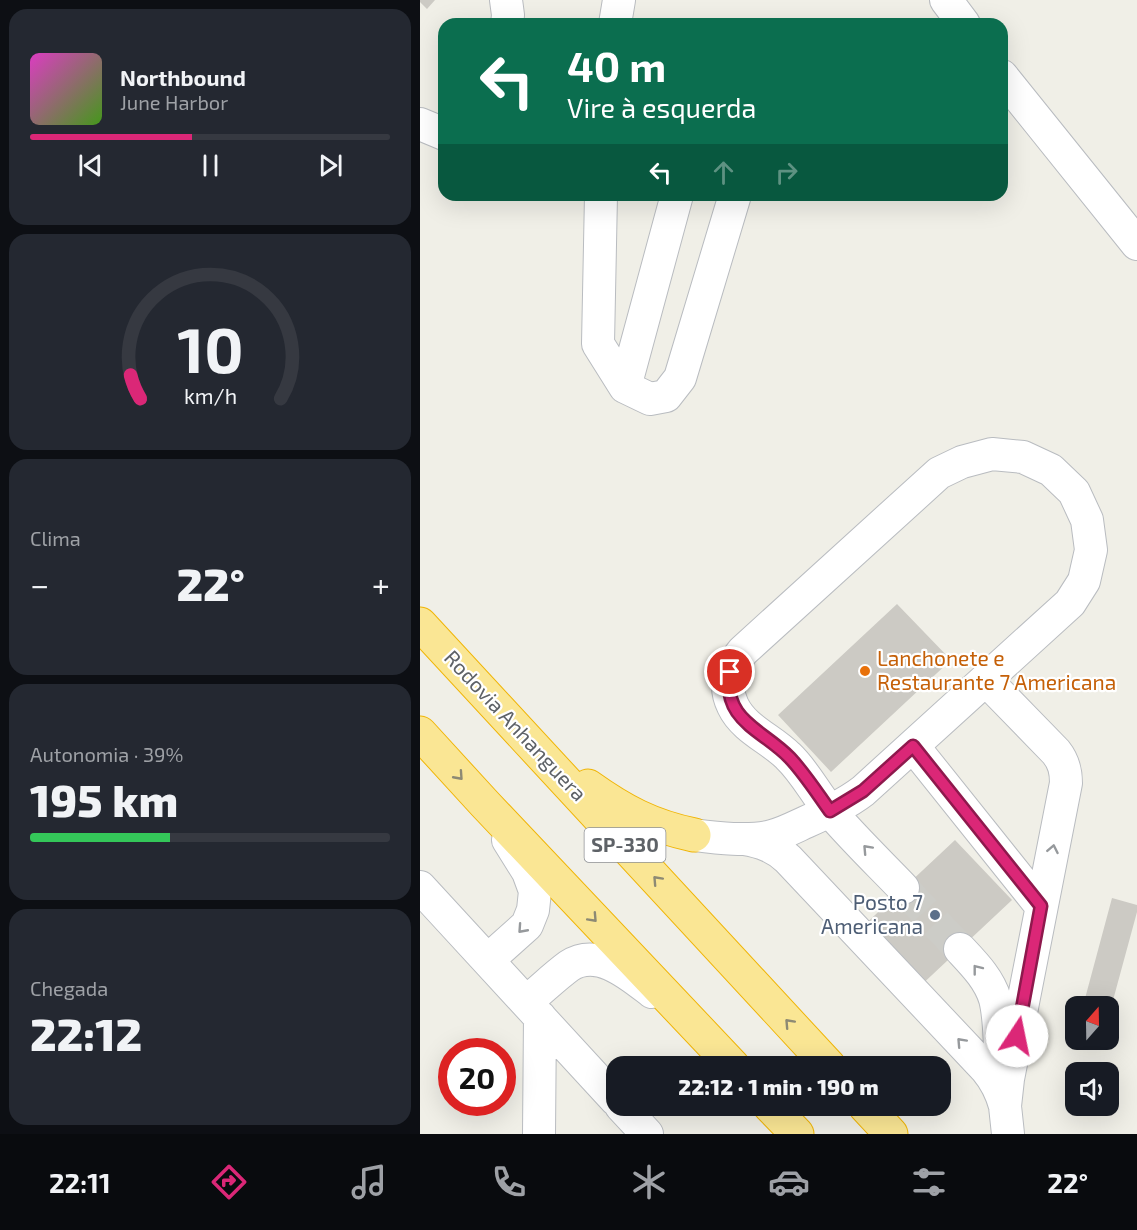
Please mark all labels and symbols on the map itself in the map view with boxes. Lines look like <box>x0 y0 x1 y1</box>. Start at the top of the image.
street label: Rodovia Anhanguera <box>440 644 592 805</box>
place label: Lanchonete e Restaurante 7 Americana <box>877 645 1116 694</box>
pin <box>704 646 755 697</box>
marker: Lanchonete e Restaurante 7 Americana <box>858 664 872 678</box>
one-way arrow <box>452 769 463 780</box>
road number: SP-330 <box>584 828 666 862</box>
one-way arrow <box>1046 844 1059 854</box>
one-way arrow <box>863 846 874 856</box>
one-way arrow <box>653 876 664 887</box>
place label: Posto 7 Americana <box>821 889 923 938</box>
marker: Posto 7 Americana <box>928 908 942 922</box>
one-way arrow <box>586 911 597 922</box>
one-way arrow <box>518 922 529 932</box>
one-way arrow <box>974 965 985 976</box>
north arrow <box>1065 996 1119 1050</box>
position arrow <box>985 1004 1049 1068</box>
one-way arrow <box>786 1020 797 1031</box>
speed limit sign: 20 <box>438 1038 516 1116</box>
one-way arrow <box>957 1038 968 1049</box>

